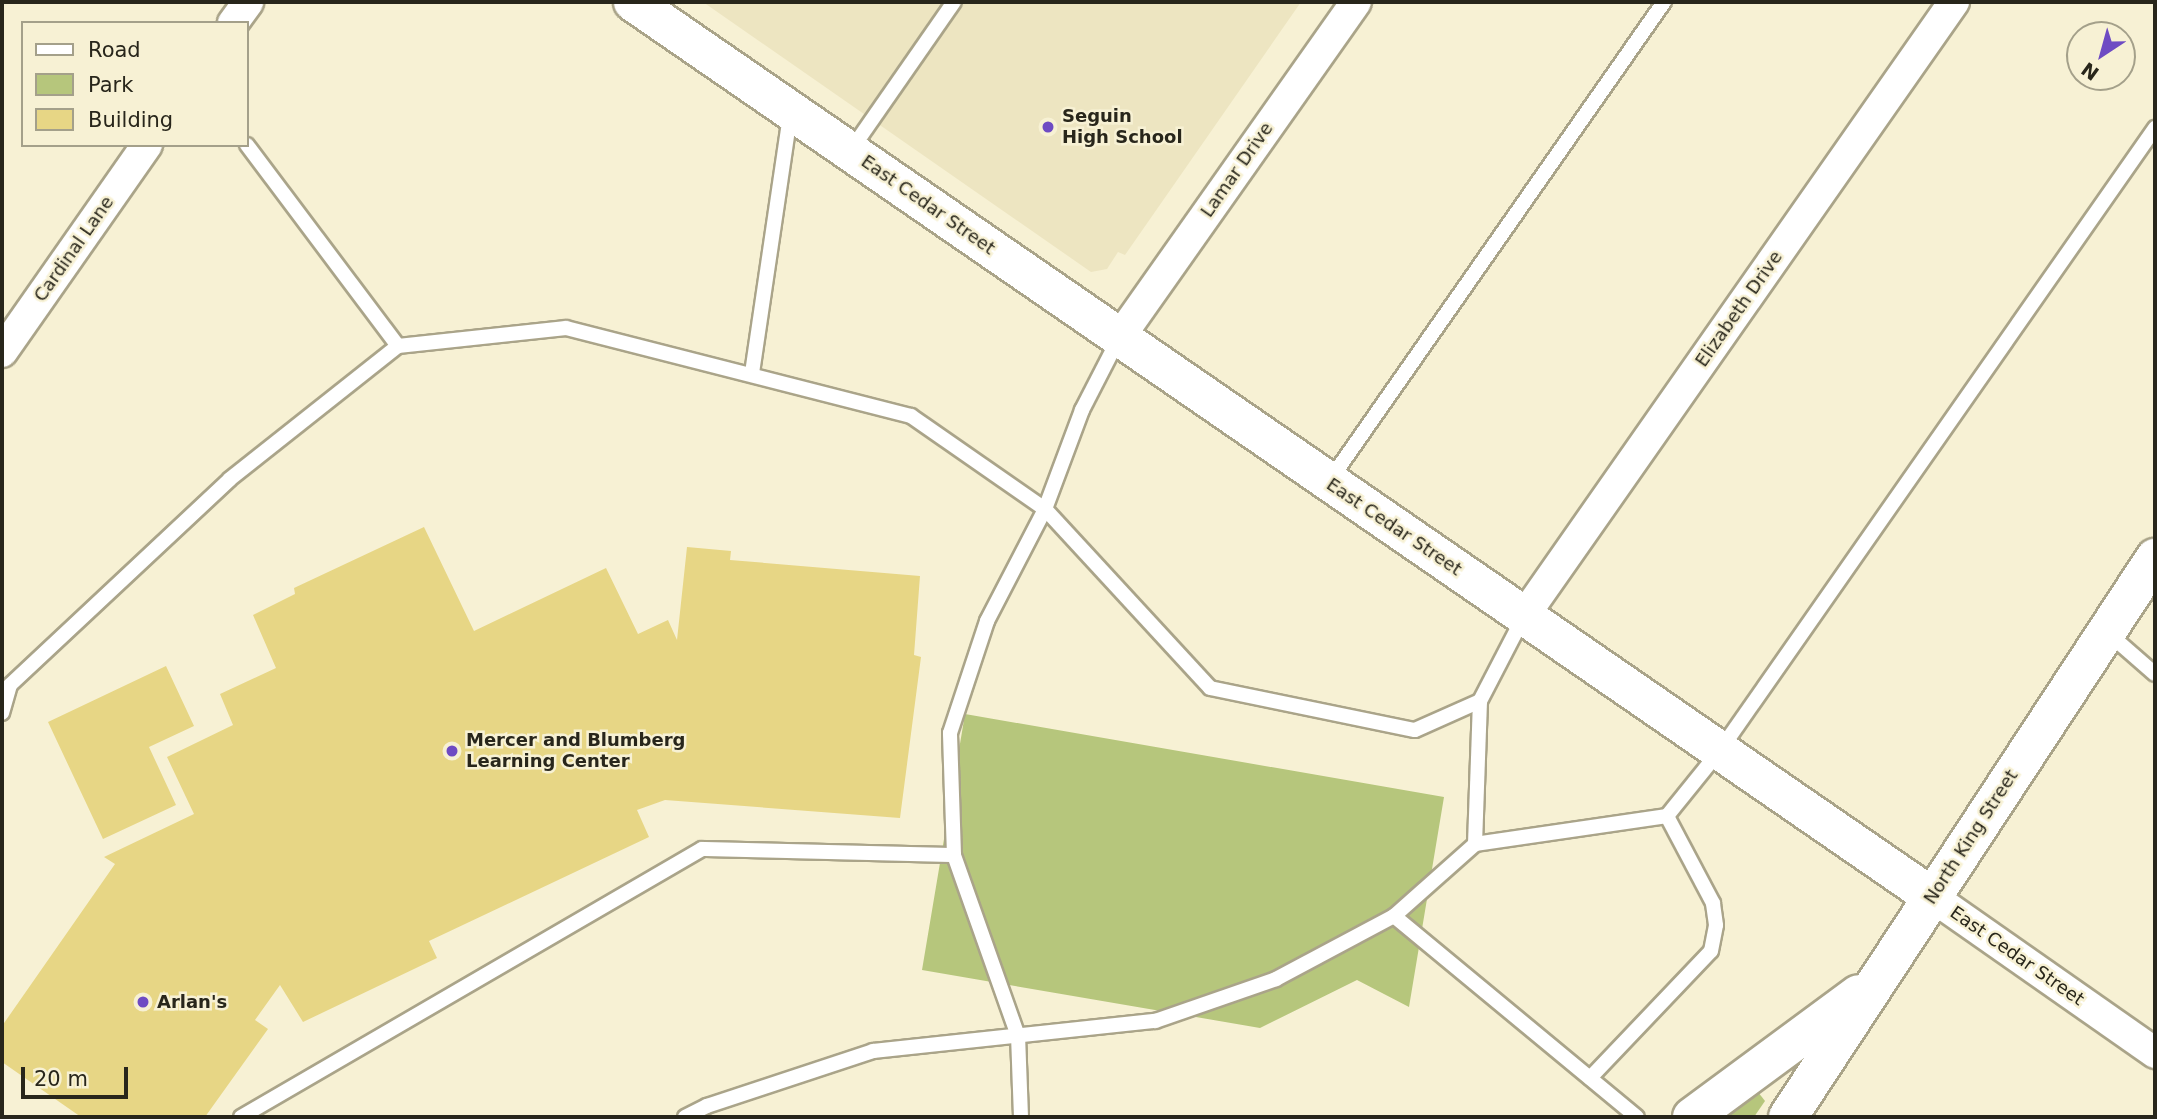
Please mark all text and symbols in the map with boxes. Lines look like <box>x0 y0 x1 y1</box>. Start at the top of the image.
legend <box>21 21 248 147</box>
north arrow <box>2066 21 2136 91</box>
text: Road <box>88 38 141 62</box>
text: N <box>2077 58 2103 85</box>
text: Park <box>88 73 133 97</box>
place label: Seguin High School <box>1062 106 1183 148</box>
text: Building <box>88 108 173 132</box>
street label: Lamar Drive <box>1196 118 1278 222</box>
marker: Seguin High School <box>1040 119 1056 135</box>
street label: East Cedar Street <box>857 151 999 259</box>
street label: Cardinal Lane <box>30 192 118 306</box>
street label: Elizabeth Drive <box>1691 247 1787 371</box>
street label: East Cedar Street <box>1322 474 1466 580</box>
place label: Mercer and Blumberg Learning Center <box>466 730 685 772</box>
marker: Mercer and Blumberg Learning Center <box>444 743 460 759</box>
street label: North King Street <box>1919 766 2023 908</box>
street label: East Cedar Street <box>1946 902 2088 1010</box>
place label: Arlan's <box>157 991 227 1013</box>
marker: Arlan's <box>135 994 151 1010</box>
scale bar <box>24 1052 131 1096</box>
text: 20 m <box>34 1067 88 1091</box>

